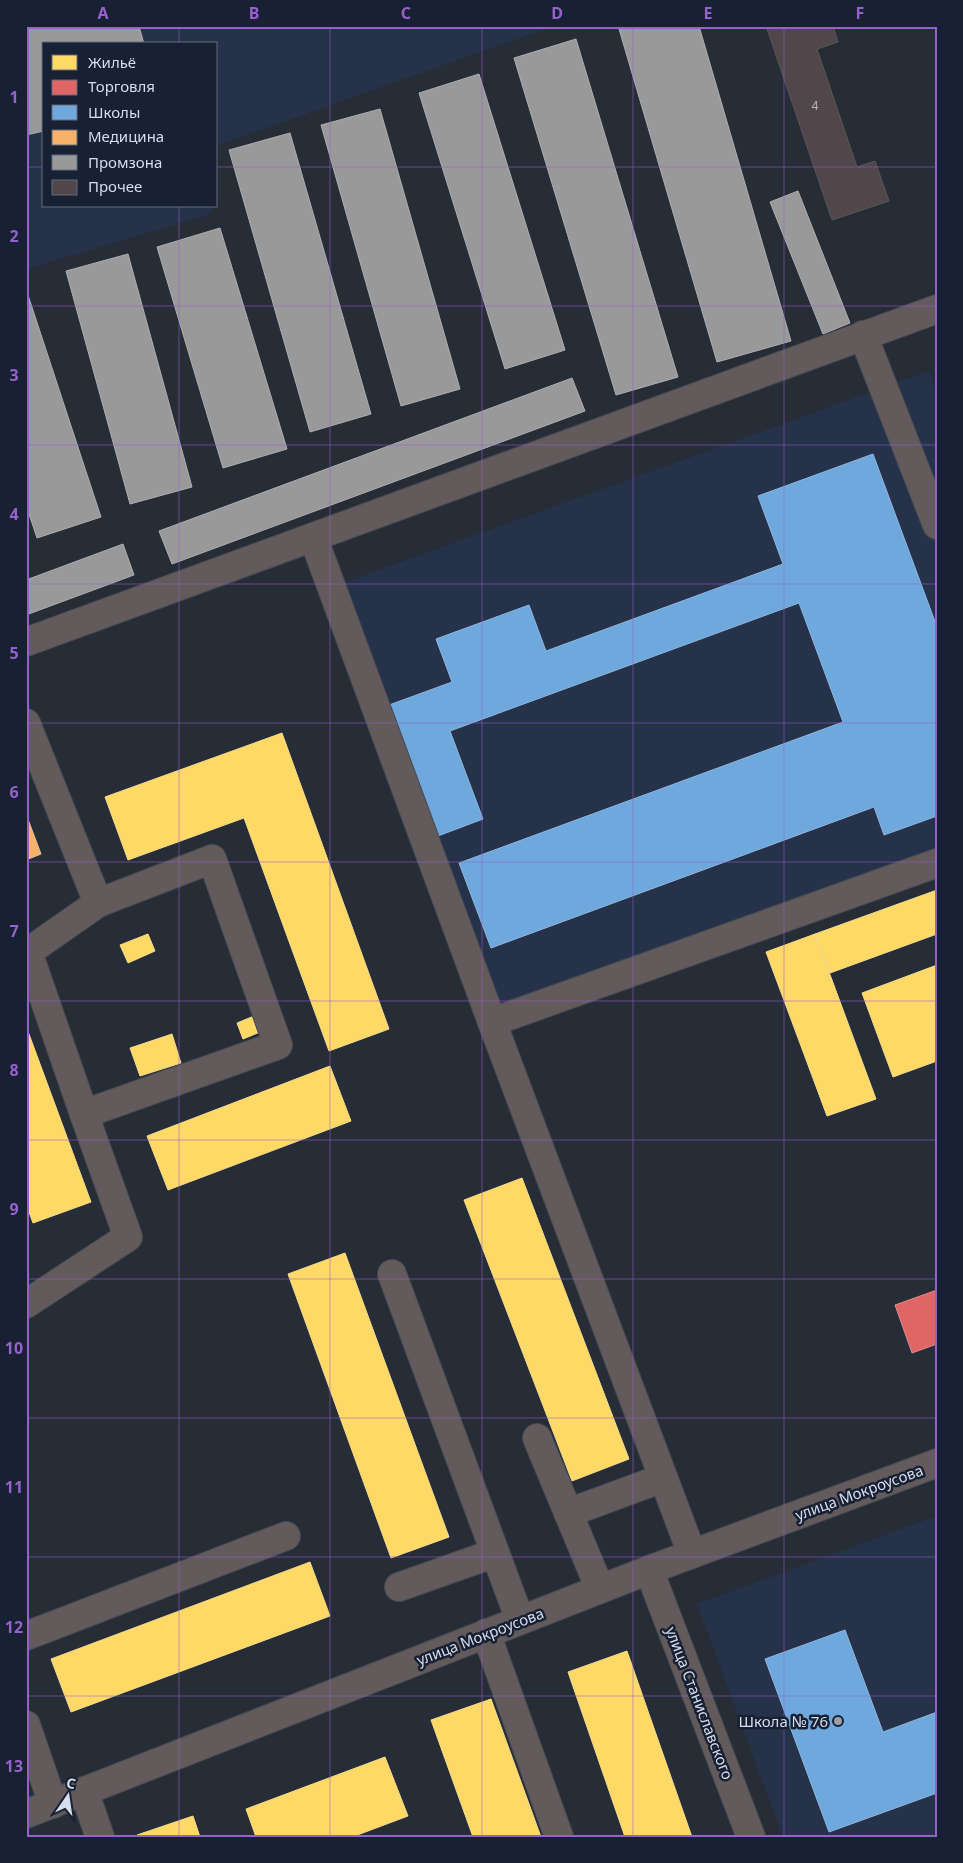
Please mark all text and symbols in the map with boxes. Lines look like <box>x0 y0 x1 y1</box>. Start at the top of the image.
text: A <box>97 2 109 24</box>
text: B <box>249 2 259 24</box>
text: C <box>401 2 411 24</box>
text: D <box>551 2 563 24</box>
text: E <box>704 2 713 24</box>
text: F <box>856 2 864 24</box>
legend <box>42 42 218 208</box>
text: Жильё <box>88 52 136 72</box>
text: Торговля <box>88 76 155 96</box>
text: 1 <box>9 86 19 108</box>
house number: 4 <box>812 97 819 114</box>
text: Школы <box>88 102 140 122</box>
text: Медицина <box>88 126 164 146</box>
text: Промзона <box>88 152 162 172</box>
text: Прочее <box>88 176 142 196</box>
text: 2 <box>9 225 19 247</box>
text: 3 <box>9 364 19 386</box>
text: 4 <box>9 503 19 525</box>
text: 5 <box>9 642 19 664</box>
text: 6 <box>9 781 19 803</box>
text: 7 <box>9 920 19 942</box>
text: 8 <box>9 1059 19 1081</box>
text: 9 <box>9 1198 19 1220</box>
text: 10 <box>5 1337 23 1359</box>
street label: улица Мокроусова <box>792 1460 926 1524</box>
text: 11 <box>5 1476 23 1498</box>
street label: улица Мокроусова <box>414 1603 546 1669</box>
text: 12 <box>5 1616 23 1638</box>
street label: улица Станиславского <box>662 1624 738 1782</box>
place label: Школа № 76 <box>738 1711 828 1731</box>
marker: Школа № 76 <box>832 1715 844 1727</box>
text: 13 <box>5 1755 23 1777</box>
north arrow <box>42 1770 92 1820</box>
text: С <box>64 1773 78 1793</box>

